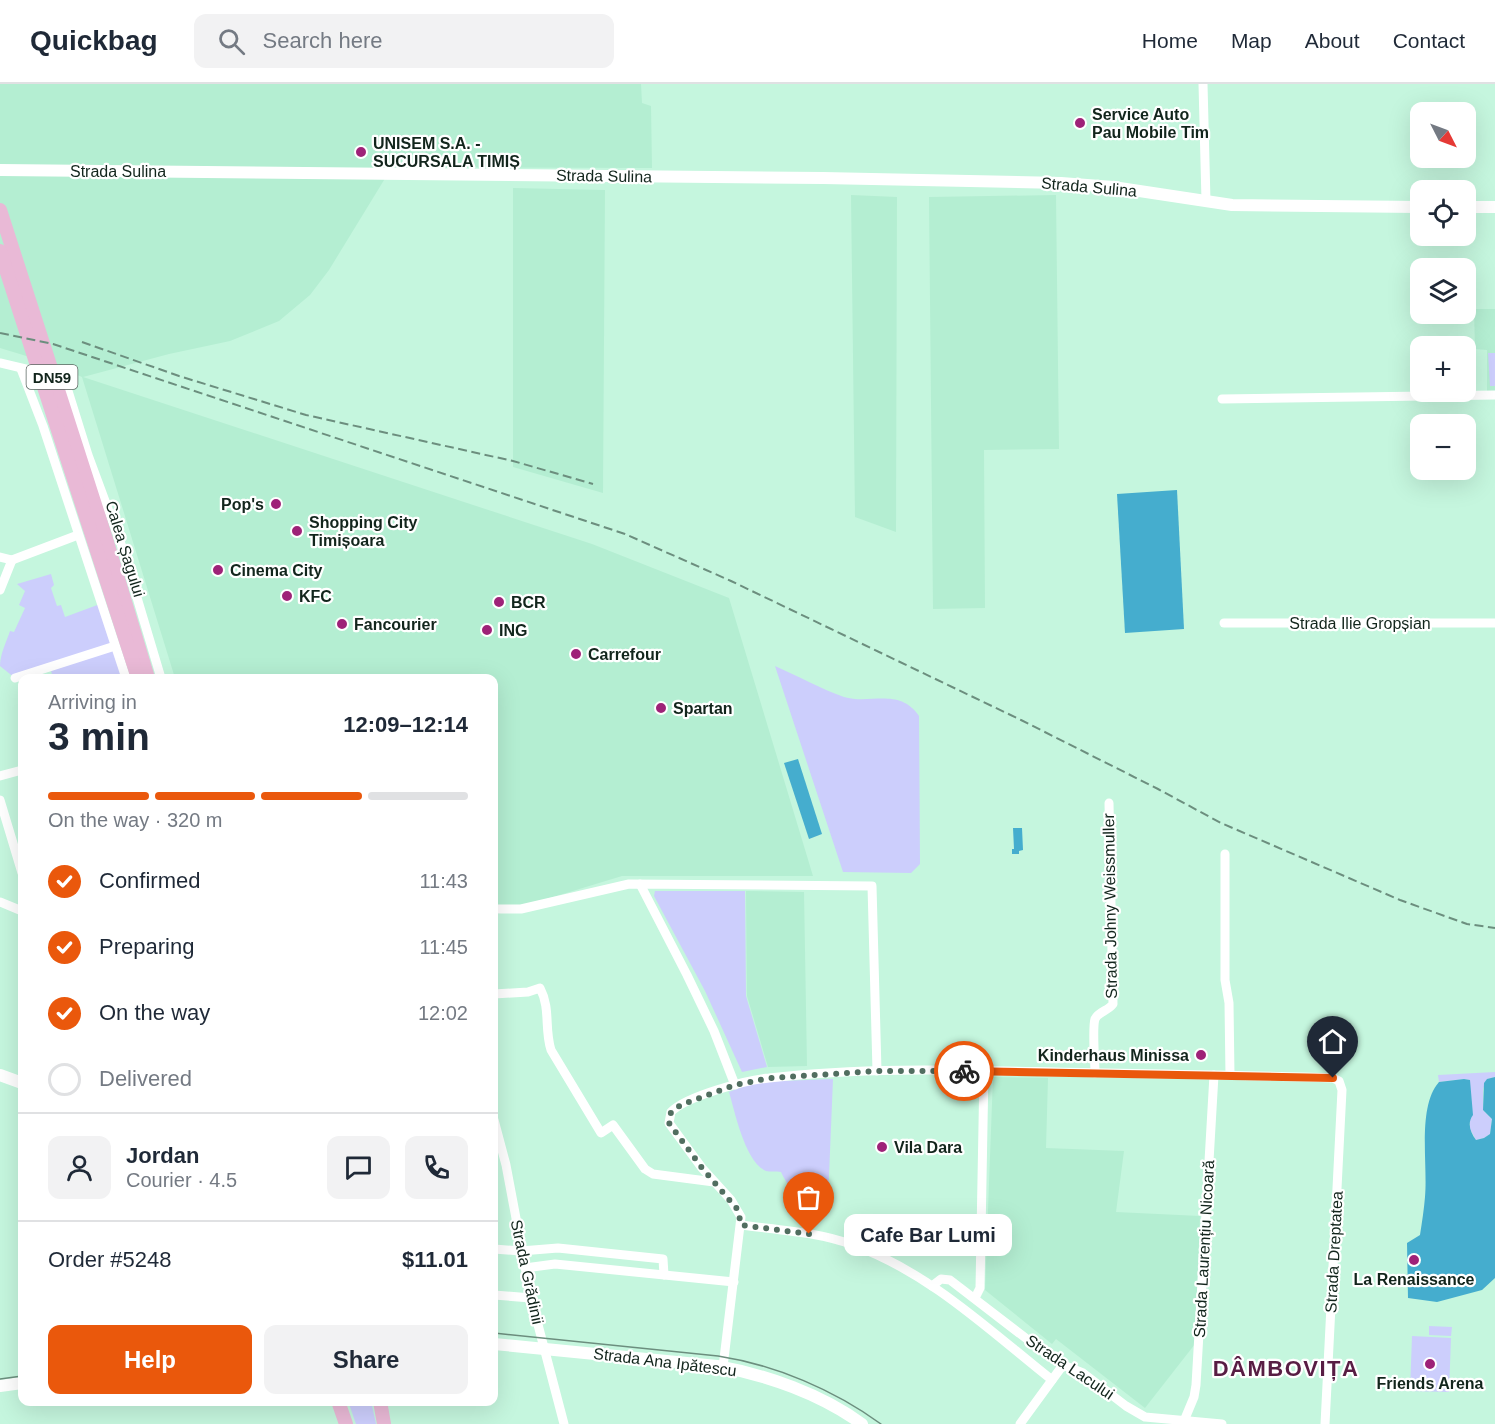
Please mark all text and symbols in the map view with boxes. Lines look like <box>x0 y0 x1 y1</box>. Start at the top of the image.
search box <box>194 14 614 68</box>
text: Quickbag <box>30 25 158 56</box>
icon: search <box>215 25 248 58</box>
text: Search here <box>263 28 382 53</box>
text: Home <box>1142 29 1198 52</box>
text: Map <box>1231 29 1272 52</box>
text: About <box>1305 29 1360 52</box>
text: Contact <box>1393 29 1465 52</box>
north arrow <box>1410 102 1476 168</box>
map controls <box>1410 102 1476 480</box>
place label: Service Auto Pau Mobile Tim <box>1092 106 1209 141</box>
marker: Service Auto Pau Mobile Tim <box>1073 116 1087 130</box>
place label: UNISEM S.A. - SUCURSALA TIMIȘ <box>373 135 520 170</box>
marker: UNISEM S.A. - SUCURSALA TIMIȘ <box>354 145 368 159</box>
street label: Strada Sulina <box>70 163 166 180</box>
street label: Strada Sulina <box>556 167 652 185</box>
street label: Strada Sulina <box>1040 174 1138 200</box>
button: locate <box>1410 180 1476 246</box>
button: layers <box>1410 258 1476 324</box>
button: + <box>1410 336 1476 402</box>
road number: DN59 <box>26 365 78 389</box>
button: − <box>1410 414 1476 480</box>
place label: Pop's <box>221 496 264 513</box>
marker: Pop's <box>269 497 283 511</box>
street label: Calea Șagului <box>102 499 148 599</box>
place label: Shopping City Timișoara <box>309 514 418 549</box>
marker: Shopping City Timișoara <box>290 524 304 538</box>
place label: Cinema City <box>230 562 323 579</box>
marker: Cinema City <box>211 563 225 577</box>
place label: KFC <box>299 588 332 605</box>
marker: KFC <box>280 589 294 603</box>
place label: BCR <box>511 594 546 611</box>
marker: BCR <box>492 595 506 609</box>
street label: Strada Ilie Gropșian <box>1289 615 1431 632</box>
place label: Fancourier <box>354 616 437 633</box>
marker: Fancourier <box>335 617 349 631</box>
place label: ING <box>499 622 527 639</box>
marker: ING <box>480 623 494 637</box>
place label: Carrefour <box>588 646 661 663</box>
marker: Carrefour <box>569 647 583 661</box>
text: Arriving in <box>48 691 137 713</box>
place label: Spartan <box>673 700 733 717</box>
marker: Spartan <box>654 701 668 715</box>
text: 12:09–12:14 <box>343 712 468 737</box>
text: 3 min <box>48 715 150 758</box>
text: On the way · 320 m <box>48 809 223 831</box>
street label: Strada Johny Weissmuller <box>1100 812 1120 999</box>
icon: check <box>48 865 81 898</box>
text: Confirmed <box>99 868 200 893</box>
text: 11:43 <box>419 870 468 892</box>
icon: check <box>48 931 81 964</box>
text: Preparing <box>99 934 194 959</box>
text: 11:45 <box>419 936 468 958</box>
icon: check <box>48 997 81 1030</box>
text: On the way <box>99 1000 210 1025</box>
text: 12:02 <box>418 1002 468 1024</box>
pin <box>1307 1016 1358 1078</box>
icon: home <box>1316 1025 1349 1058</box>
courier <box>934 1041 994 1101</box>
place label: Kinderhaus Minissa <box>1038 1047 1189 1064</box>
marker: Kinderhaus Minissa <box>1194 1048 1208 1062</box>
icon: bike <box>948 1055 981 1088</box>
text: Delivered <box>99 1066 192 1091</box>
button: person <box>48 1136 111 1199</box>
button: chat <box>327 1136 390 1199</box>
button: phone <box>405 1136 468 1199</box>
place label: Vila Dara <box>894 1139 962 1156</box>
marker: Vila Dara <box>875 1140 889 1154</box>
text: Jordan <box>126 1143 199 1168</box>
street label: Strada Laurențiu Nicoară <box>1191 1160 1217 1338</box>
text: Courier · 4.5 <box>126 1169 237 1191</box>
pin <box>783 1172 834 1234</box>
icon: bag <box>792 1181 825 1214</box>
street label: Strada Dreptatea <box>1322 1191 1346 1313</box>
callout: Cafe Bar Lumi <box>845 1213 1013 1255</box>
street label: Strada Grădinii <box>508 1218 546 1326</box>
text: Cafe Bar Lumi <box>860 1224 996 1246</box>
text: Order #5248 <box>48 1247 172 1272</box>
text: $11.01 <box>402 1247 468 1272</box>
marker: La Renaissance <box>1407 1253 1421 1267</box>
place label: La Renaissance <box>1354 1271 1475 1288</box>
button: Help <box>48 1325 252 1394</box>
button: Share <box>264 1325 468 1394</box>
street label: Strada Lacului <box>1023 1331 1117 1403</box>
street label: Strada Ana Ipătescu <box>592 1345 738 1379</box>
district label: DÂMBOVIȚA <box>1213 1356 1359 1381</box>
marker: Friends Arena <box>1423 1357 1437 1371</box>
place label: Friends Arena <box>1377 1375 1484 1392</box>

